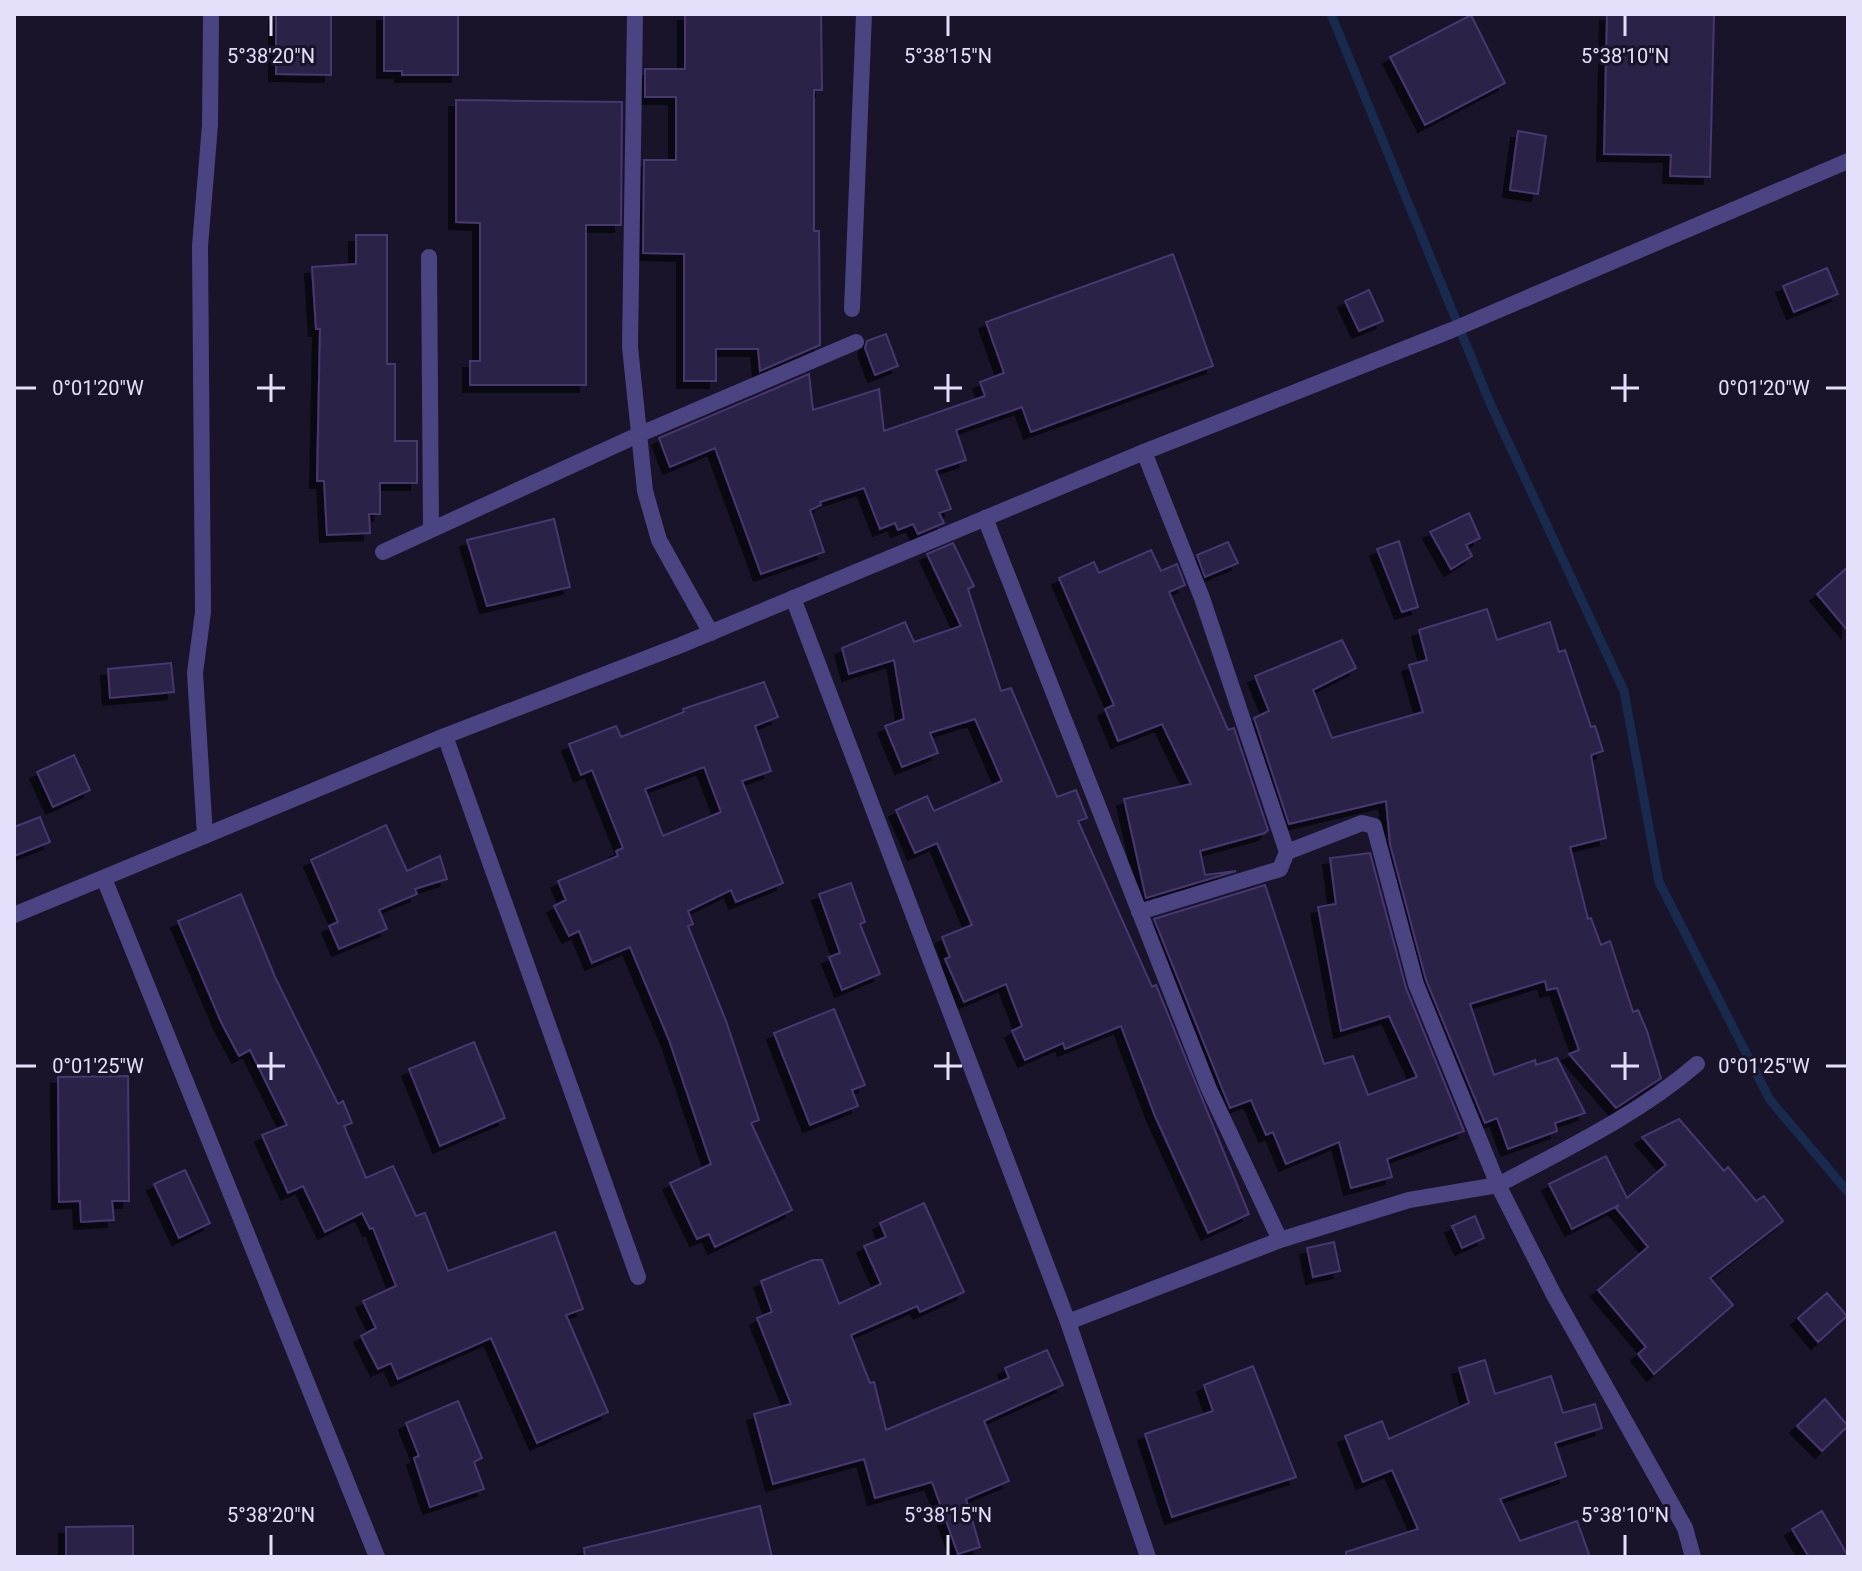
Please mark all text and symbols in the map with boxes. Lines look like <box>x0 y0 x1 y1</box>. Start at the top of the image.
text: 5°38'20"N <box>227 44 315 68</box>
text: 5°38'15"N <box>904 44 992 68</box>
text: 5°38'10"N <box>1581 44 1669 68</box>
text: 0°01'20"W <box>52 376 144 400</box>
text: 0°01'20"W <box>1718 376 1810 400</box>
text: 0°01'25"W <box>52 1054 144 1078</box>
text: 0°01'25"W <box>1718 1054 1810 1078</box>
text: 5°38'20"N <box>227 1503 315 1527</box>
text: 5°38'15"N <box>904 1503 992 1527</box>
text: 5°38'10"N <box>1581 1503 1669 1527</box>

